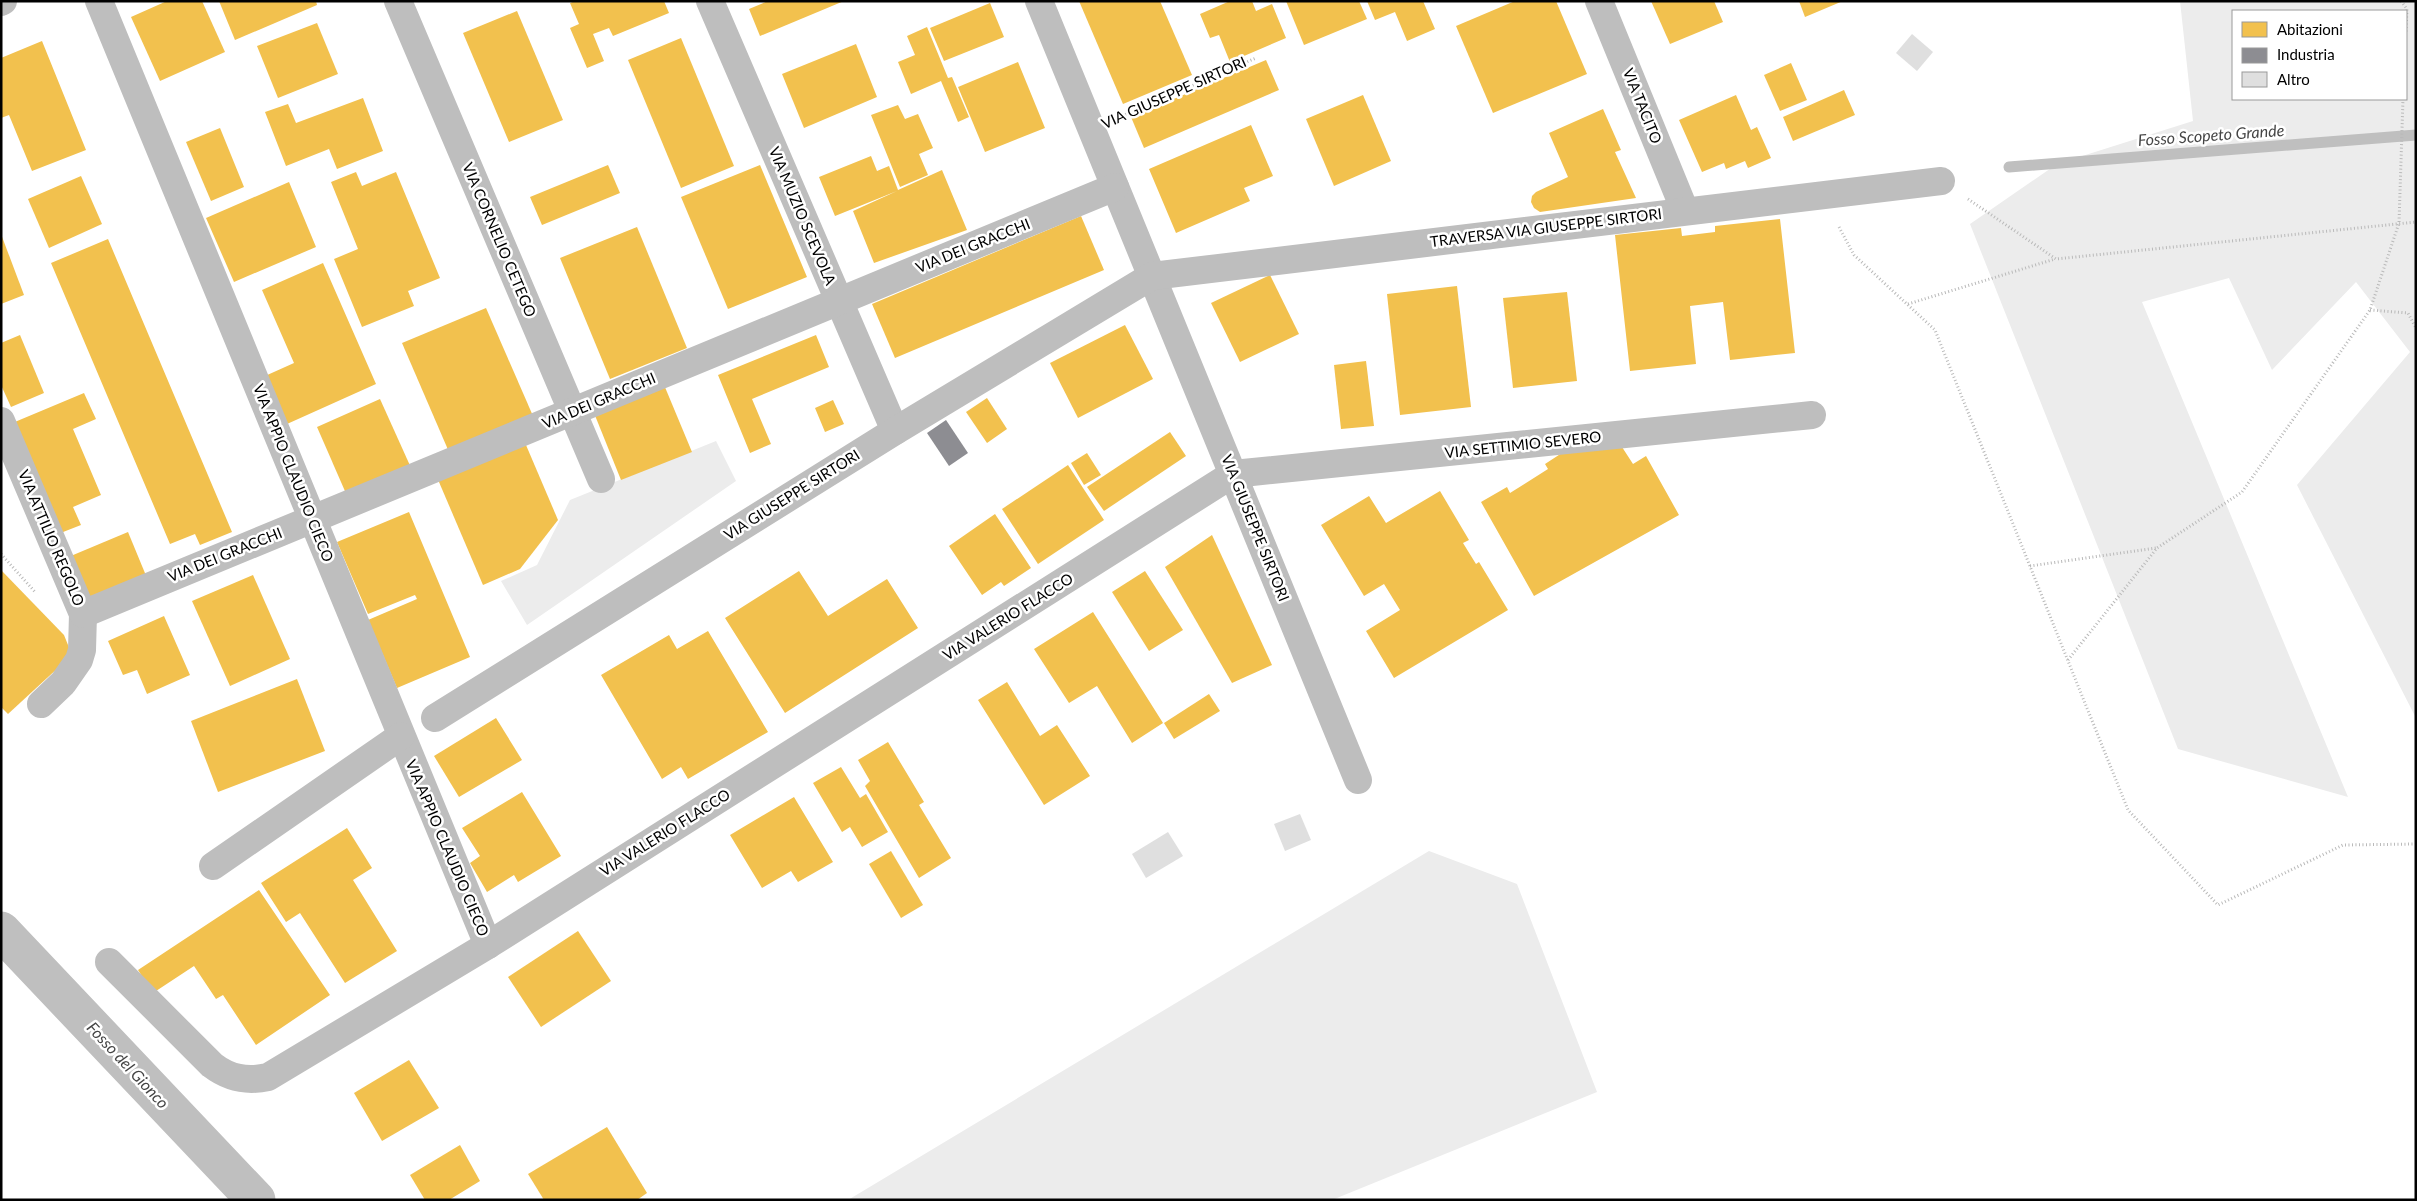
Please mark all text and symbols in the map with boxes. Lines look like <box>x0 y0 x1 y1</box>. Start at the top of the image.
legend <box>2232 10 2407 100</box>
text: Abitazioni <box>2277 20 2343 38</box>
text: Industria <box>2277 45 2335 63</box>
street label: VIA GIUSEPPE SIRTORI <box>1098 52 1249 132</box>
street label: VIA TACITO <box>1620 65 1666 146</box>
text: Altro <box>2277 70 2310 88</box>
water label: Fosso Scopeto Grande <box>2137 120 2285 149</box>
street label: VIA MUZIO SCEVOLA <box>766 144 841 288</box>
street label: VIA CORNELIO CETEGO <box>459 160 541 319</box>
street label: TRAVERSA VIA GIUSEPPE SIRTORI <box>1429 204 1663 250</box>
street label: VIA DEI GRACCHI <box>913 214 1032 276</box>
street label: VIA DEI GRACCHI <box>539 368 658 432</box>
street label: VIA APPIO CLAUDIO CIECO <box>250 381 338 564</box>
street label: VIA SETTIMIO SEVERO <box>1444 427 1602 461</box>
street label: VIA GIUSEPPE SIRTORI <box>720 445 863 543</box>
street label: VIA GIUSEPPE SIRTORI <box>1218 452 1294 604</box>
street label: VIA ATTILIO REGOLO <box>15 467 89 608</box>
street label: VIA DEI GRACCHI <box>165 523 284 585</box>
street label: VIA VALERIO FLACCO <box>939 569 1076 664</box>
street label: VIA APPIO CLAUDIO CIECO <box>402 757 493 939</box>
street label: VIA VALERIO FLACCO <box>596 785 733 880</box>
water label: Fosso del Gionco <box>84 1018 173 1112</box>

